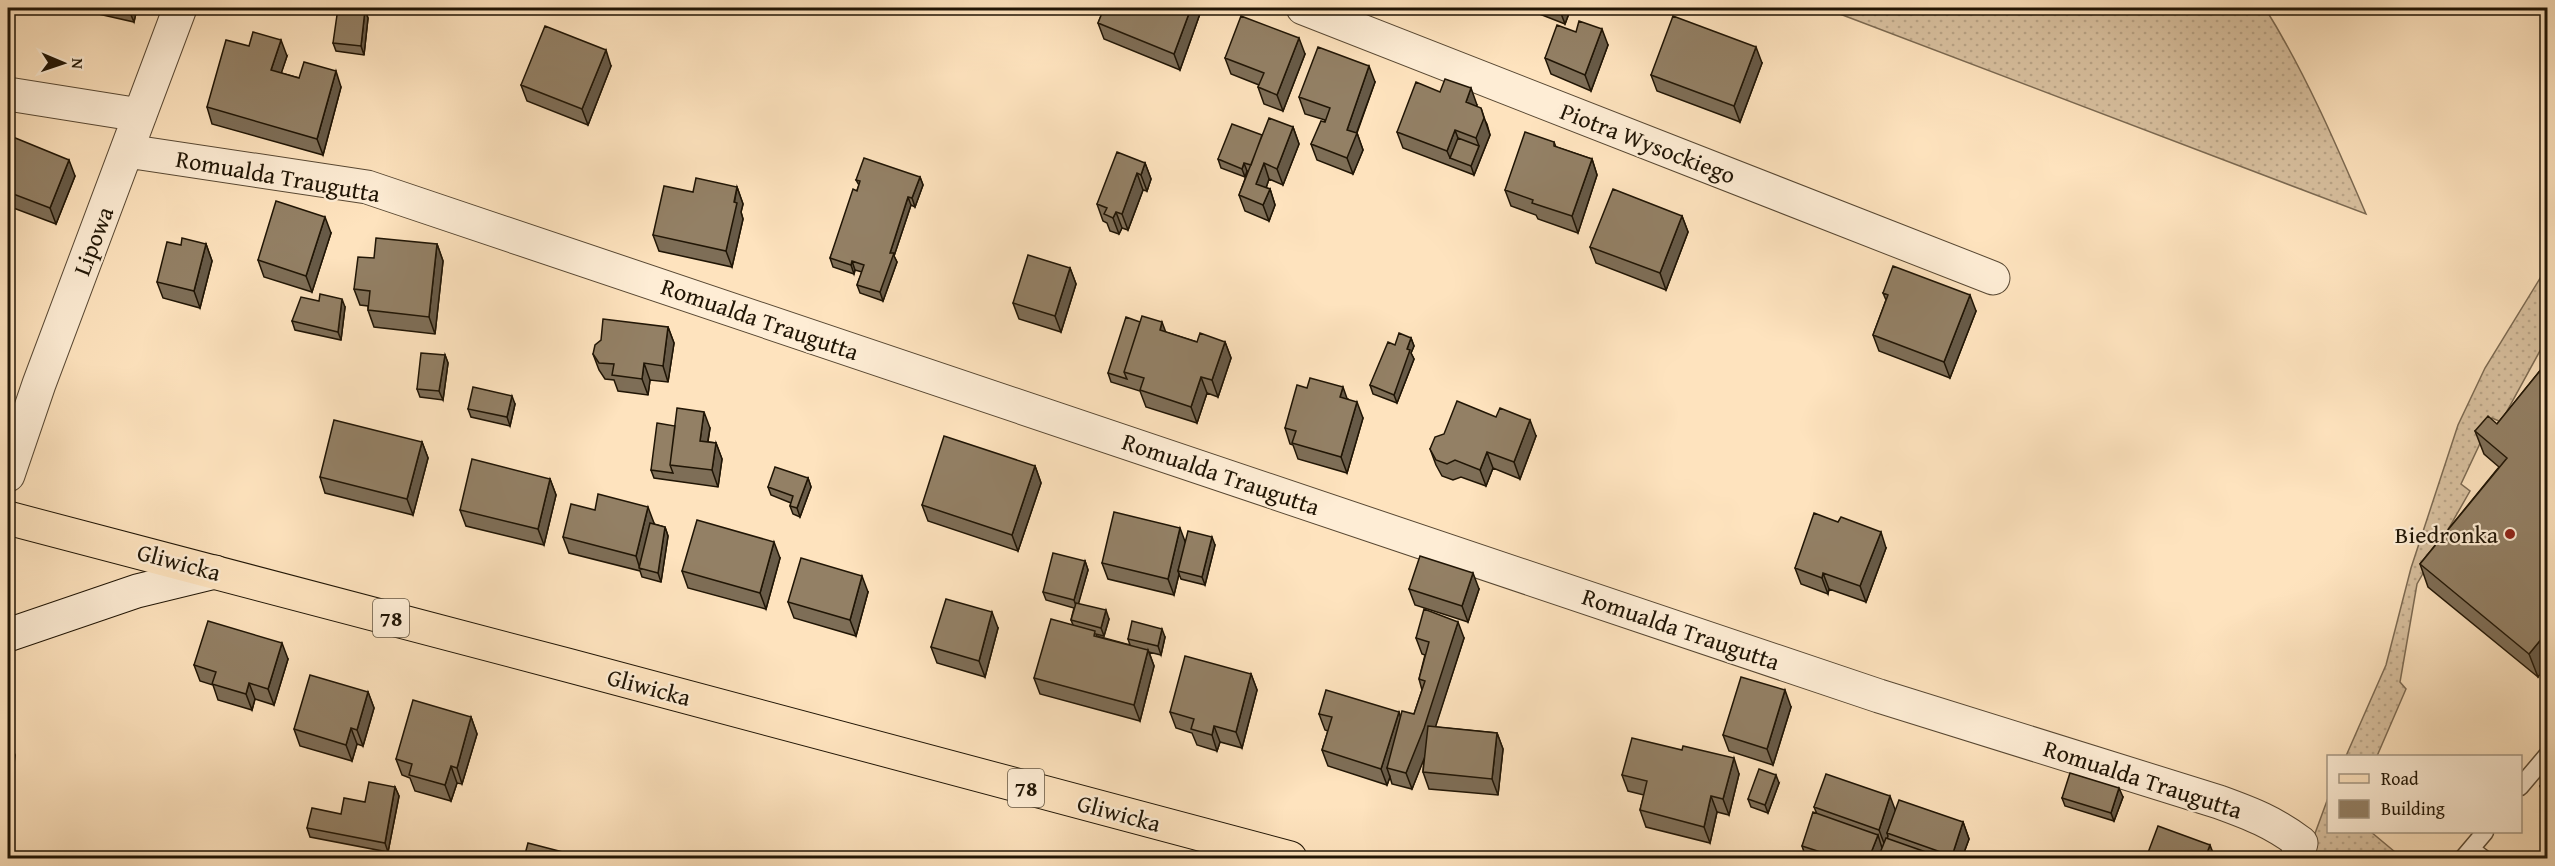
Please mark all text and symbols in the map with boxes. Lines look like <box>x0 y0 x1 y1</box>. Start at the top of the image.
north arrow <box>33 33 93 93</box>
text: N <box>66 58 90 70</box>
street label: Piotra Wysockiego <box>1555 93 1741 193</box>
street label: Romualda Traugutta <box>173 141 384 211</box>
street label: Lipowa <box>64 201 122 281</box>
street label: Romualda Traugutta <box>657 269 864 369</box>
street label: Romualda Traugutta <box>1118 424 1325 524</box>
place label: Biedronka <box>2395 517 2499 552</box>
marker: Biedronka <box>2503 527 2517 541</box>
street label: Gliwicka <box>133 534 225 590</box>
street label: Romualda Traugutta <box>1578 579 1785 679</box>
road number: 78 <box>373 599 409 637</box>
street label: Gliwicka <box>603 659 695 715</box>
street label: Romualda Traugutta <box>2039 730 2247 828</box>
legend <box>2327 755 2522 833</box>
text: Road <box>2381 765 2419 792</box>
road number: 78 <box>1008 769 1044 807</box>
street label: Gliwicka <box>1073 785 1165 841</box>
text: Building <box>2381 795 2445 822</box>

